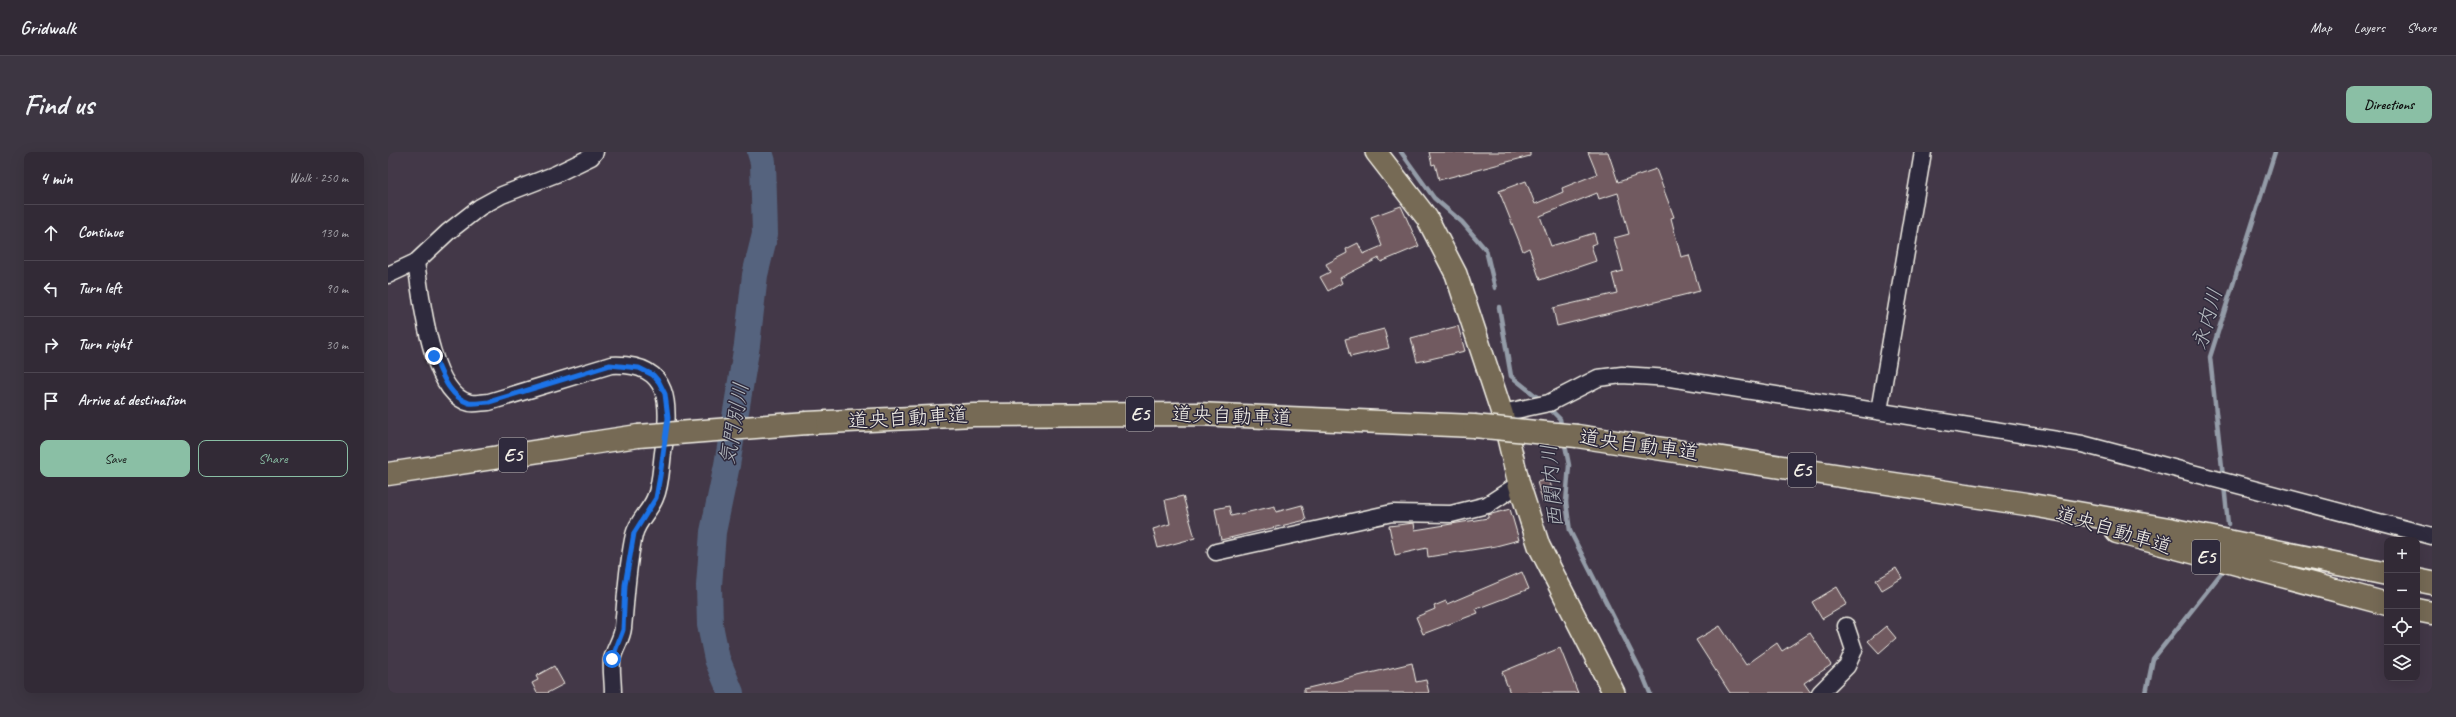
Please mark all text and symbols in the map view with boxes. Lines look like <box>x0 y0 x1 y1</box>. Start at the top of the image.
text: Gridwalk <box>20 16 76 40</box>
text: Map <box>2310 19 2332 36</box>
text: Layers <box>2354 19 2385 36</box>
text: Share <box>2407 19 2436 36</box>
button: Directions <box>2346 86 2432 123</box>
text: Find us <box>24 87 94 122</box>
text: 4 min <box>40 168 73 189</box>
text: Walk · 250 m <box>289 170 348 186</box>
icon: ahead <box>40 222 62 244</box>
text: Continue <box>78 223 123 242</box>
text: 130 m <box>320 225 348 241</box>
icon: left <box>40 278 62 300</box>
text: Turn left <box>78 279 121 298</box>
text: 90 m <box>326 281 348 297</box>
water label: 永内川 <box>2186 285 2228 353</box>
icon: right <box>40 334 62 356</box>
text: Turn right <box>78 335 131 354</box>
text: 30 m <box>326 337 348 353</box>
route end <box>425 347 443 365</box>
water label: 気門別川 <box>714 380 754 468</box>
icon: arrive <box>40 390 62 412</box>
text: Arrive at destination <box>78 391 185 410</box>
road number: E5 <box>1126 397 1154 431</box>
street label: 道央自動車道 <box>1172 401 1292 431</box>
street label: 道央自動車道 <box>847 402 969 434</box>
street label: 道央自動車道 <box>1578 424 1700 466</box>
road number: E5 <box>499 438 527 472</box>
button: Save <box>40 440 190 477</box>
button: Share <box>198 440 348 477</box>
water label: 西関内川 <box>1535 443 1569 529</box>
road number: E5 <box>1788 453 1816 487</box>
street label: 道央自動車道 <box>2053 501 2175 559</box>
map controls <box>2384 537 2420 681</box>
button: + <box>2384 537 2420 573</box>
road number: E5 <box>2192 540 2220 574</box>
button: − <box>2384 573 2420 609</box>
button: locate <box>2384 609 2420 645</box>
button: layers <box>2384 645 2420 681</box>
route start <box>603 650 621 668</box>

